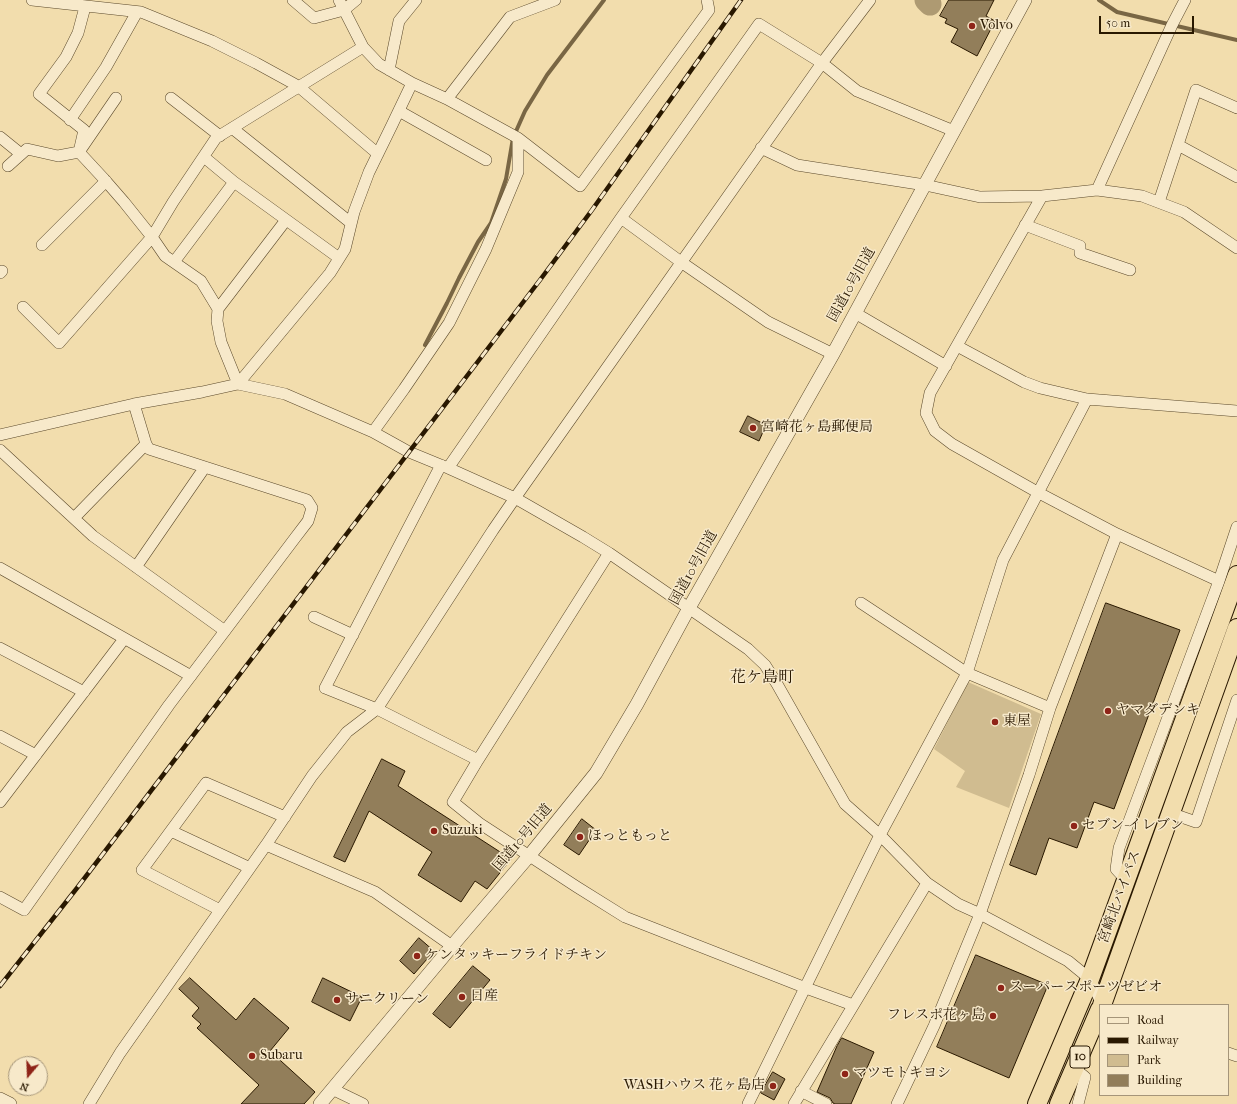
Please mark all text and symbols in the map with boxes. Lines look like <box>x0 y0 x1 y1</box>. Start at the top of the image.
scale bar <box>1101 8 1196 34</box>
text: 50 m <box>1106 16 1130 30</box>
place label: Volvo <box>980 18 1013 34</box>
marker: Volvo <box>967 21 977 31</box>
street label: 国道10号旧道 <box>825 245 879 325</box>
place label: 宮崎花ヶ島郵便局 <box>761 420 873 436</box>
marker: 宮崎花ヶ島郵便局 <box>748 423 758 433</box>
street label: 国道10号旧道 <box>667 528 721 608</box>
district label: 花ケ島町 <box>730 668 794 688</box>
place label: ヤマダデンキ <box>1116 703 1200 719</box>
marker: ヤマダデンキ <box>1103 706 1113 716</box>
place label: 東屋 <box>1003 714 1031 730</box>
marker: 東屋 <box>990 717 1000 727</box>
street label: 国道10号旧道 <box>490 801 556 875</box>
place label: セブン-イレブン <box>1082 818 1184 834</box>
marker: セブン-イレブン <box>1069 821 1079 831</box>
place label: Suzuki <box>442 823 483 839</box>
marker: Suzuki <box>429 826 439 836</box>
place label: ほっともっと <box>588 829 672 845</box>
marker: ほっともっと <box>575 832 585 842</box>
street label: 宮崎北バイパス <box>1095 848 1145 946</box>
place label: ケンタッキーフライドチキン <box>425 948 607 964</box>
marker: ケンタッキーフライドチキン <box>412 951 422 961</box>
place label: スーパースポーツゼビオ <box>1009 980 1162 996</box>
marker: スーパースポーツゼビオ <box>996 983 1006 993</box>
place label: 日産 <box>470 989 498 1005</box>
place label: サニクリーン <box>345 992 429 1008</box>
marker: 日産 <box>457 992 467 1002</box>
marker: サニクリーン <box>332 995 342 1005</box>
legend <box>1099 1004 1229 1096</box>
place label: フレスポ花ヶ島 <box>887 1008 985 1024</box>
marker: フレスポ花ヶ島 <box>988 1011 998 1021</box>
text: Road <box>1137 1013 1164 1027</box>
text: Railway <box>1137 1033 1179 1047</box>
road number: 10 <box>1070 1046 1090 1068</box>
place label: Subaru <box>260 1048 303 1064</box>
marker: Subaru <box>247 1051 257 1061</box>
text: Park <box>1137 1053 1161 1067</box>
north arrow <box>8 1056 48 1096</box>
place label: マツモトキヨシ <box>853 1066 951 1082</box>
marker: マツモトキヨシ <box>840 1069 850 1079</box>
text: Building <box>1137 1073 1182 1087</box>
place label: WASHハウス 花ヶ島店 <box>624 1078 765 1094</box>
text: N <box>18 1079 30 1094</box>
marker: WASHハウス 花ヶ島店 <box>768 1081 778 1091</box>

